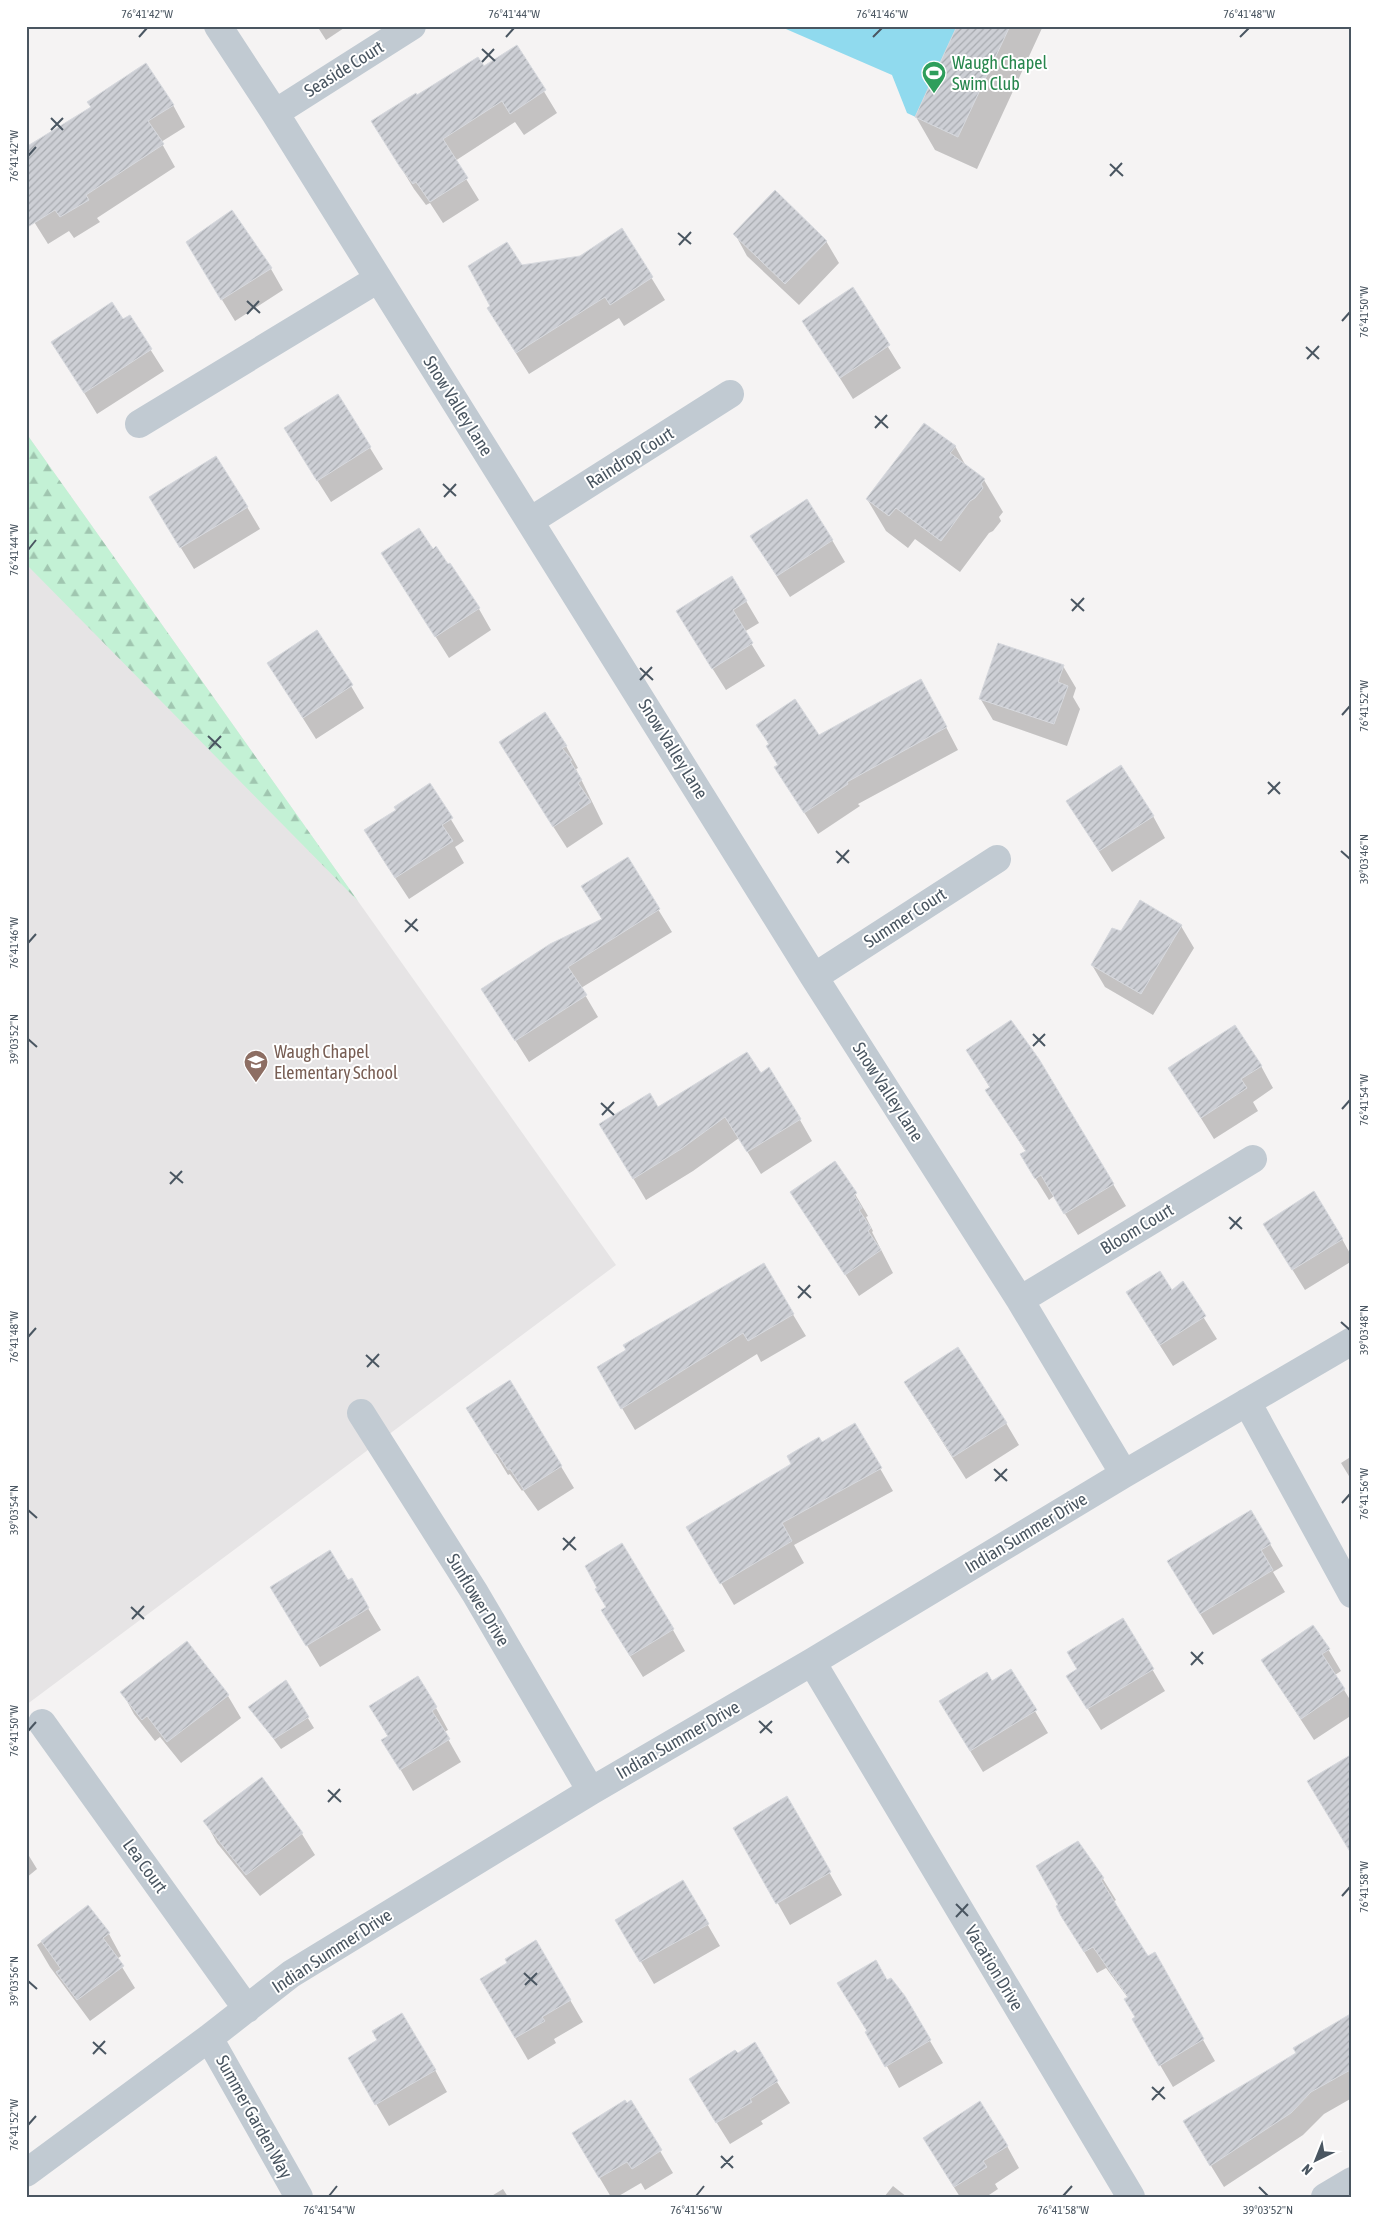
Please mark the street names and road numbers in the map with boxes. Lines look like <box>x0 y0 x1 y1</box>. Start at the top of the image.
street label: Seaside Court <box>300 36 387 101</box>
street label: Snow Valley Lane <box>419 352 498 460</box>
street label: Raindrop Court <box>582 422 677 493</box>
street label: Snow Valley Lane <box>634 695 713 803</box>
street label: Summer Court <box>860 883 950 952</box>
street label: Snow Valley Lane <box>849 1038 928 1145</box>
street label: Bloom Court <box>1097 1199 1177 1258</box>
street label: Indian Summer Drive <box>961 1488 1091 1577</box>
street label: Sunflower Drive <box>443 1550 514 1650</box>
street label: Indian Summer Drive <box>612 1696 743 1783</box>
street label: Lea Court <box>119 1835 172 1897</box>
street label: Indian Summer Drive <box>268 1904 396 1997</box>
street label: Vacation Drive <box>961 1921 1028 2014</box>
street label: Summer Garden Way <box>212 2052 297 2182</box>

